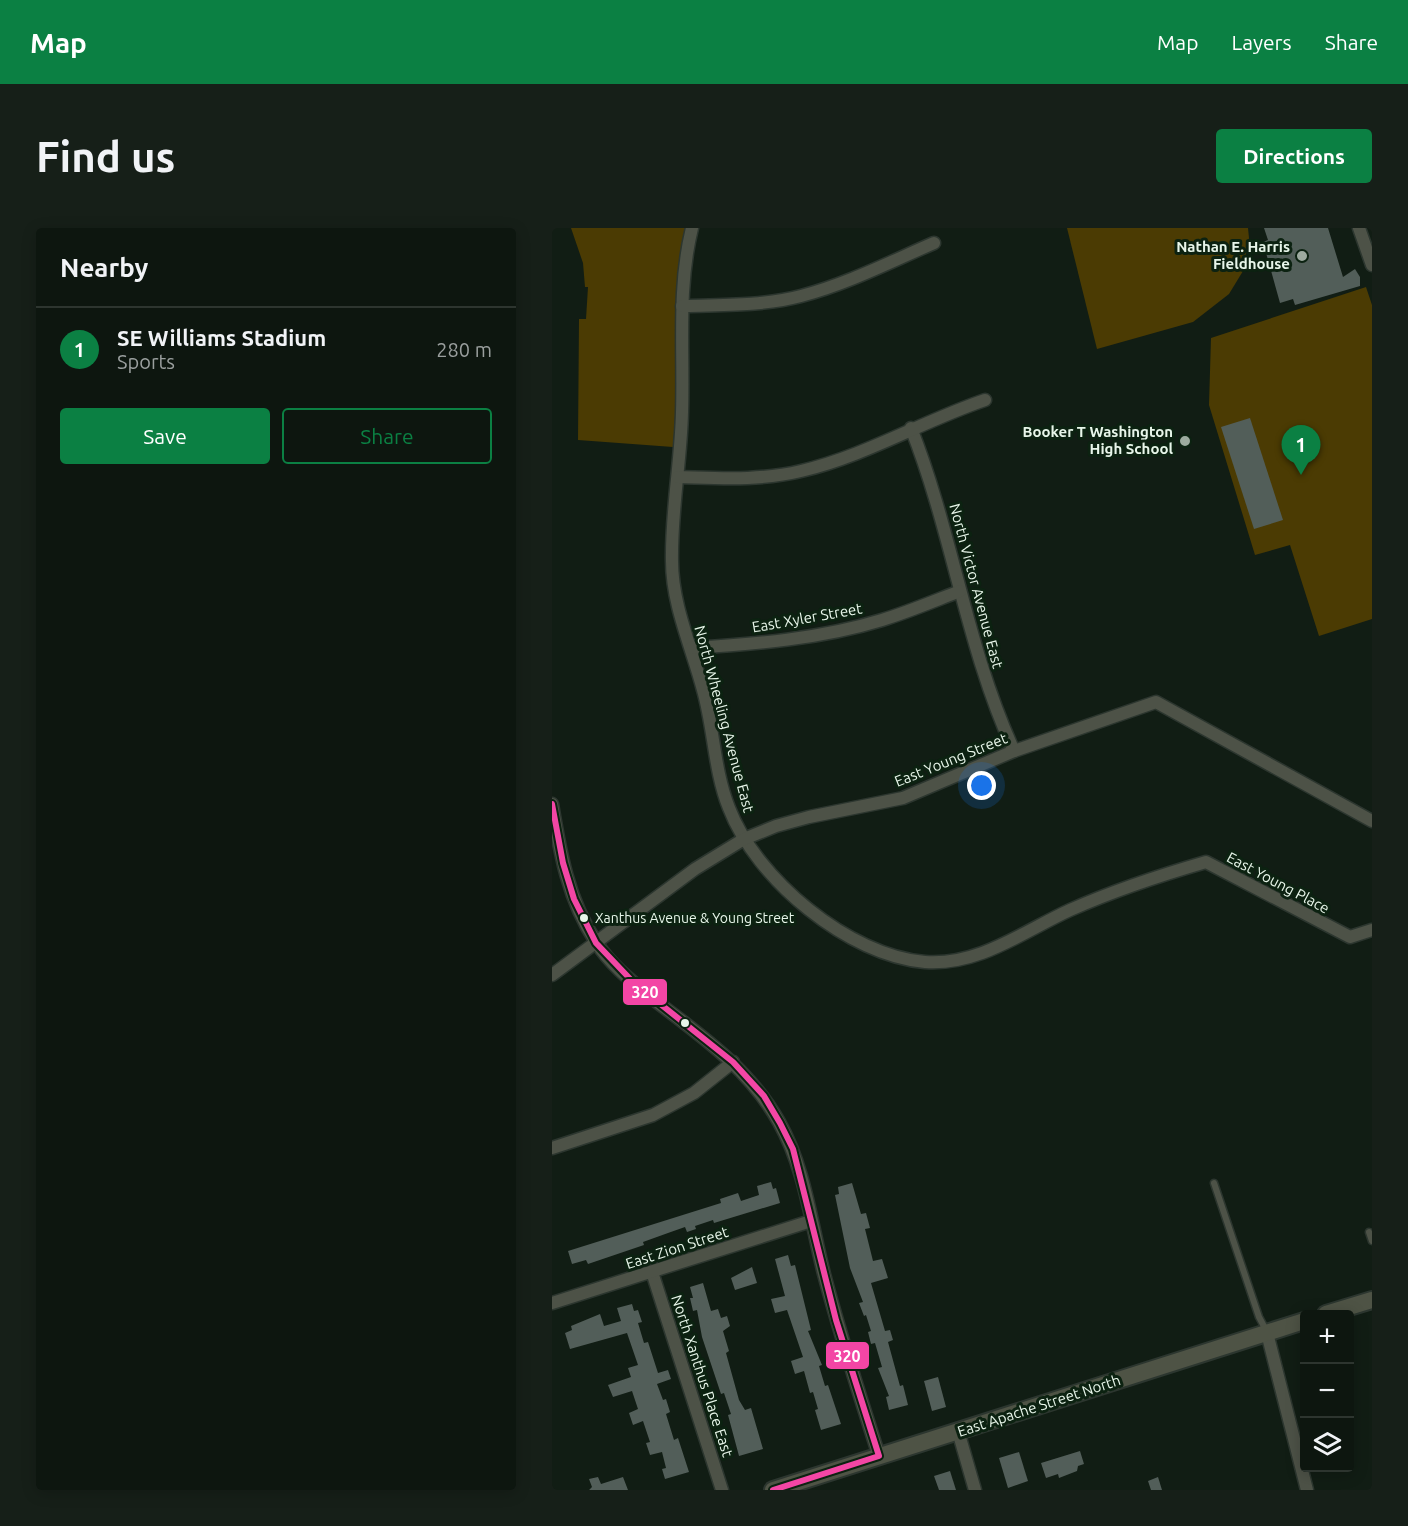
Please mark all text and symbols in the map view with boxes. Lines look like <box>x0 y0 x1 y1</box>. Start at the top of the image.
text: Map <box>30 27 87 58</box>
text: Map <box>1157 30 1198 54</box>
text: Layers <box>1231 30 1292 54</box>
text: Share <box>1325 30 1378 54</box>
button: Directions <box>1216 129 1372 183</box>
text: Find us <box>36 133 175 180</box>
place label: Nathan E. Harris Fieldhouse <box>1176 238 1290 272</box>
marker: Nathan E. Harris Fieldhouse <box>1295 249 1309 263</box>
text: Nearby <box>60 253 148 282</box>
text: SE Williams Stadium <box>117 325 326 350</box>
text: 1 <box>74 338 85 361</box>
text: 280 m <box>436 338 492 361</box>
text: Sports <box>117 350 175 373</box>
button: Save <box>60 408 270 464</box>
button: Share <box>282 408 492 464</box>
place label: Booker T Washington High School <box>1023 423 1173 457</box>
pin: 1 <box>1282 426 1320 475</box>
marker: Booker T Washington High School <box>1178 434 1192 448</box>
street label: North Victor Avenue East <box>946 502 1007 670</box>
street label: East Xyler Street <box>750 599 863 636</box>
street label: North Wheeling Avenue East <box>691 624 758 814</box>
street label: East Young Street <box>892 729 1010 790</box>
your location <box>967 771 996 800</box>
street label: East Young Place <box>1224 848 1332 917</box>
place label: Xanthus Avenue & Young Street <box>595 910 795 926</box>
marker: Xanthus Avenue & Young Street <box>578 912 590 924</box>
line badge: 320 <box>622 978 668 1006</box>
text: 320 <box>631 983 659 1001</box>
unlabelled marker <box>679 1017 691 1029</box>
street label: East Zion Street <box>623 1223 730 1272</box>
street label: North Xanthus Place East <box>668 1293 737 1459</box>
map controls <box>1300 1310 1354 1472</box>
button: + <box>1300 1310 1354 1364</box>
line badge: 320 <box>825 1341 870 1370</box>
text: 320 <box>833 1347 861 1365</box>
button: − <box>1300 1364 1354 1418</box>
street label: East Apache Street North <box>955 1371 1122 1440</box>
button: layers <box>1300 1418 1354 1472</box>

